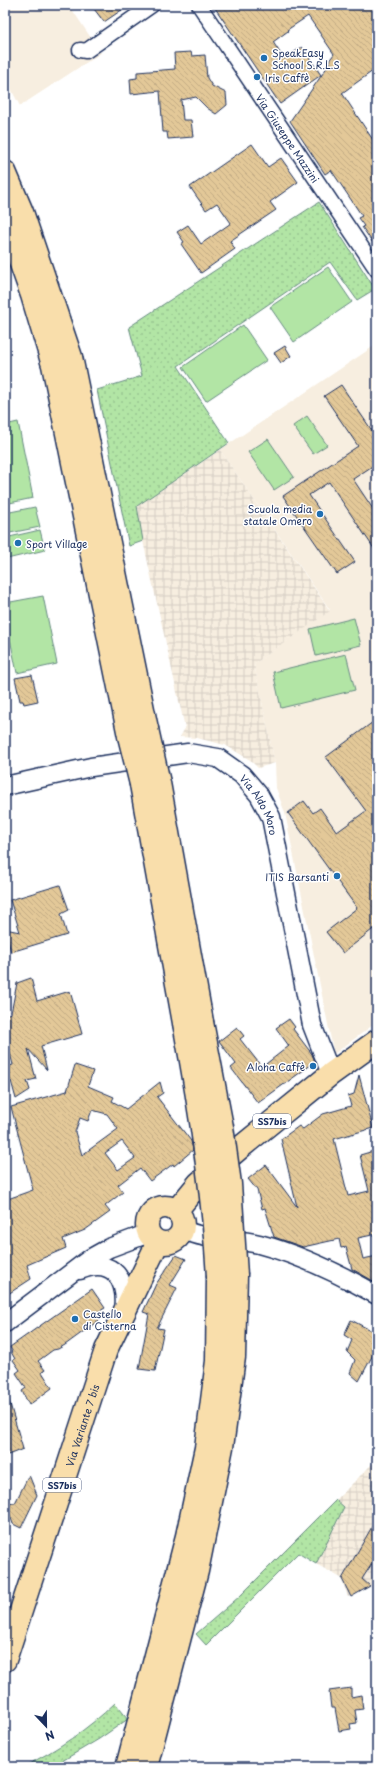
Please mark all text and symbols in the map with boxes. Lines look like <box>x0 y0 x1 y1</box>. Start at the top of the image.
place label: SpeakEasy School S.R.L.S <box>272 45 340 72</box>
marker: SpeakEasy School S.R.L.S <box>259 53 269 63</box>
place label: Iris Caffè <box>265 70 309 85</box>
marker: Iris Caffè <box>252 72 262 82</box>
street label: Via Giuseppe Mazzini <box>253 90 324 185</box>
place label: Scuola media statale Omero <box>244 501 313 528</box>
marker: Scuola media statale Omero <box>315 509 325 519</box>
place label: Sport Village <box>26 536 87 551</box>
marker: Sport Village <box>13 538 23 548</box>
street label: Via Aldo Moro <box>237 771 282 837</box>
place label: ITIS Barsanti <box>265 869 329 884</box>
marker: ITIS Barsanti <box>332 871 342 881</box>
place label: Aloha Caffè <box>247 1059 305 1074</box>
marker: Aloha Caffè <box>308 1061 318 1071</box>
road number: SS7bis <box>253 1114 291 1128</box>
place label: Castello di Cisterna <box>83 1306 137 1333</box>
marker: Castello di Cisterna <box>70 1314 80 1324</box>
street label: Via Variante 7 bis <box>61 1382 102 1468</box>
road number: SS7bis <box>43 1478 81 1492</box>
north arrow <box>26 1706 66 1746</box>
text: N <box>42 1726 57 1745</box>

